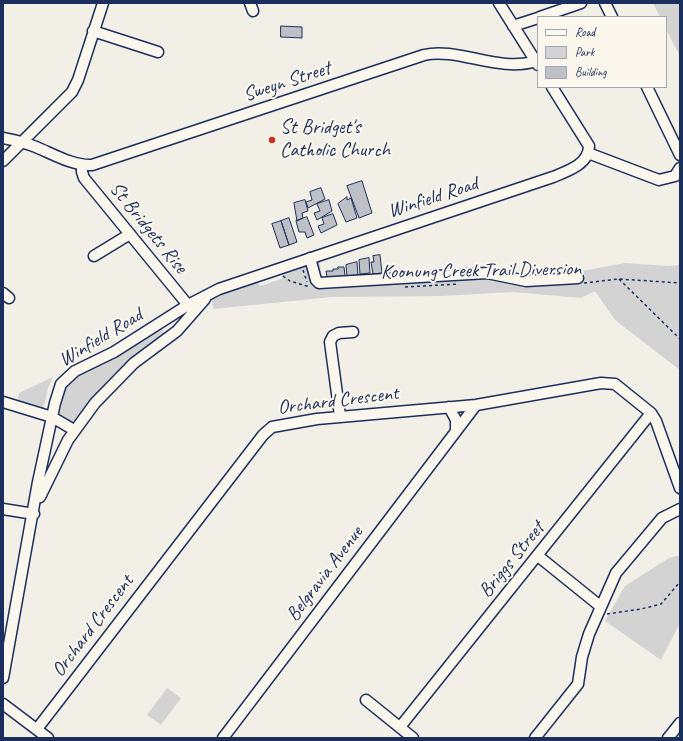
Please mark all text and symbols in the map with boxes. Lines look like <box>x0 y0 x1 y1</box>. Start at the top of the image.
legend <box>537 16 667 88</box>
text: Road <box>575 24 595 40</box>
text: Park <box>575 44 594 60</box>
street label: Sweyn Street <box>240 57 334 107</box>
text: Building <box>575 64 607 80</box>
place label: St Bridget's Catholic Church <box>280 116 390 163</box>
marker: St Bridget's Catholic Church <box>267 135 277 145</box>
street label: Winfield Road <box>385 172 481 224</box>
street label: St Bridgets Rise <box>104 177 192 279</box>
street label: Koonung Creek Trail Diversion <box>381 257 581 285</box>
street label: Winfield Road <box>55 304 147 372</box>
street label: Orchard Crescent <box>276 382 400 420</box>
street label: Briggs Street <box>474 517 550 603</box>
street label: Belgravia Avenue <box>282 522 368 626</box>
street label: Orchard Crescent <box>47 570 139 682</box>

